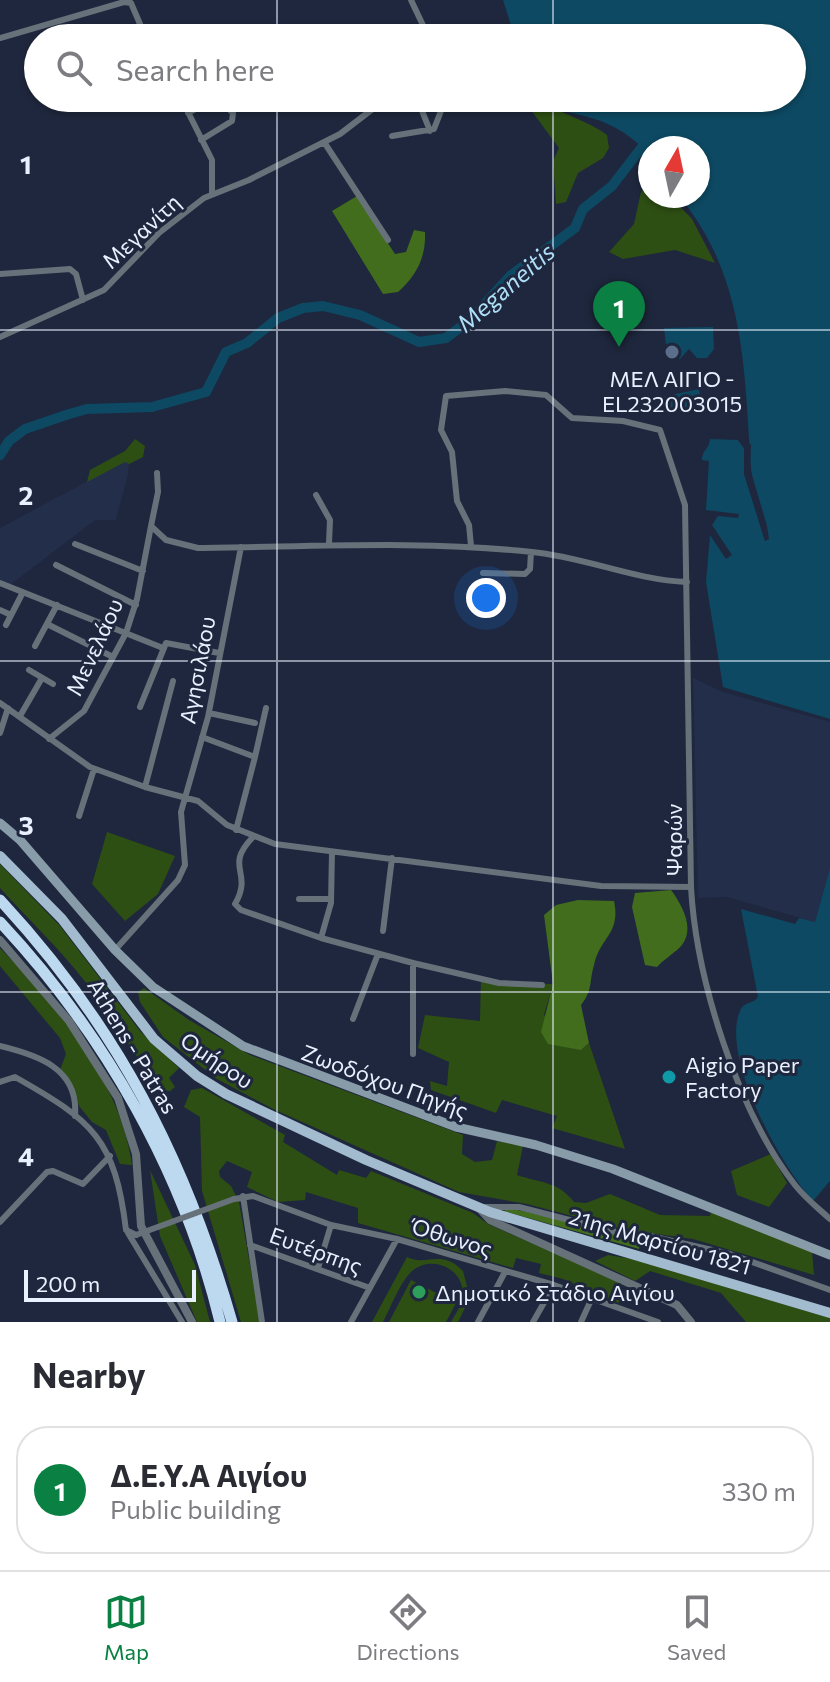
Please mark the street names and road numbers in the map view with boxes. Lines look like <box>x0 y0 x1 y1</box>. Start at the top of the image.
street label: Μεγανίτη <box>96 188 186 274</box>
street label: Μενελάου <box>60 594 128 700</box>
street label: Αγησιλάου <box>173 614 221 726</box>
street label: Ψαρών <box>660 804 687 876</box>
street label: Athens - Patras <box>82 974 184 1118</box>
street label: Ομήρου <box>176 1026 258 1094</box>
street label: Ζωοδόχου Πηγής <box>298 1038 472 1124</box>
street label: 21ης Μαρτίου 1821 <box>566 1202 754 1280</box>
street label: Όθωνος <box>406 1211 496 1262</box>
street label: Ευτέρπης <box>266 1221 366 1279</box>

